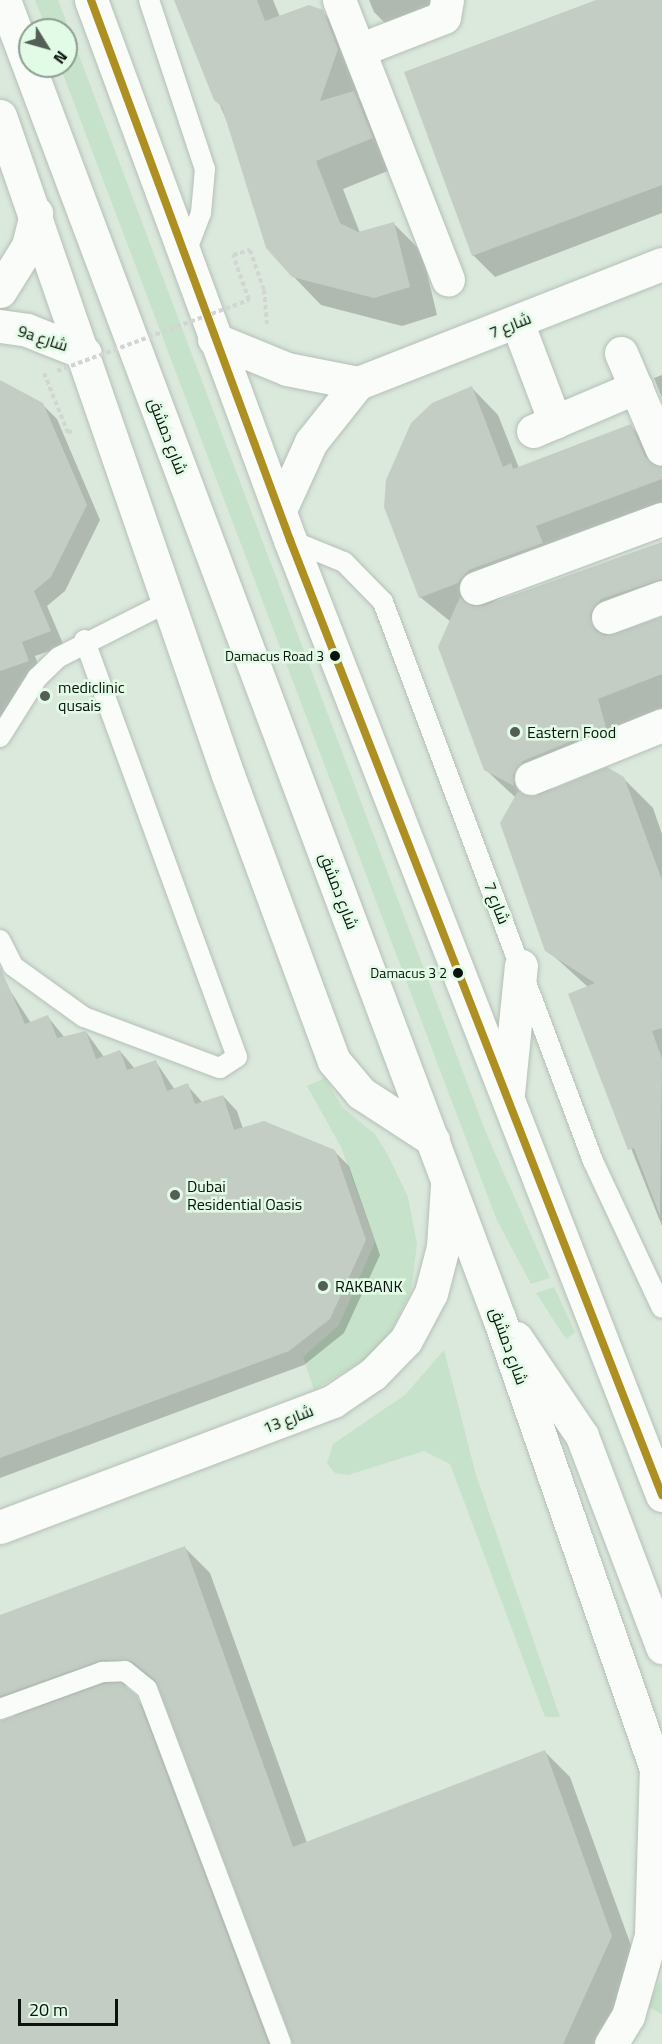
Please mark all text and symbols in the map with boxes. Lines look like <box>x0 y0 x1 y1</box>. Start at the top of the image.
north arrow <box>18 18 78 78</box>
text: N <box>48 46 74 69</box>
street label: شارع 7 <box>486 308 534 342</box>
street label: 9a شارع <box>16 321 70 355</box>
street label: شارع دمشق <box>145 395 191 477</box>
place label: Damacus Road 3 <box>225 648 324 664</box>
marker: Damacus Road 3 <box>329 650 341 662</box>
place label: mediclinic qusais <box>58 677 125 715</box>
marker: mediclinic qusais <box>36 687 54 705</box>
place label: Eastern Food <box>527 722 616 742</box>
marker: Eastern Food <box>508 725 522 739</box>
street label: شارع دمشق <box>316 850 362 932</box>
street label: شارع 7 <box>480 879 514 927</box>
place label: Damacus 3 2 <box>370 965 447 981</box>
marker: Damacus 3 2 <box>452 967 464 979</box>
place label: Dubai Residential Oasis <box>187 1176 302 1214</box>
marker: Dubai Residential Oasis <box>168 1188 182 1202</box>
place label: RAKBANK <box>335 1276 403 1296</box>
marker: RAKBANK <box>316 1279 330 1293</box>
street label: شارع دمشق <box>486 1305 532 1387</box>
street label: شارع 13 <box>260 1401 316 1437</box>
scale bar <box>21 1987 122 2025</box>
text: 20 m <box>29 1996 68 2023</box>

